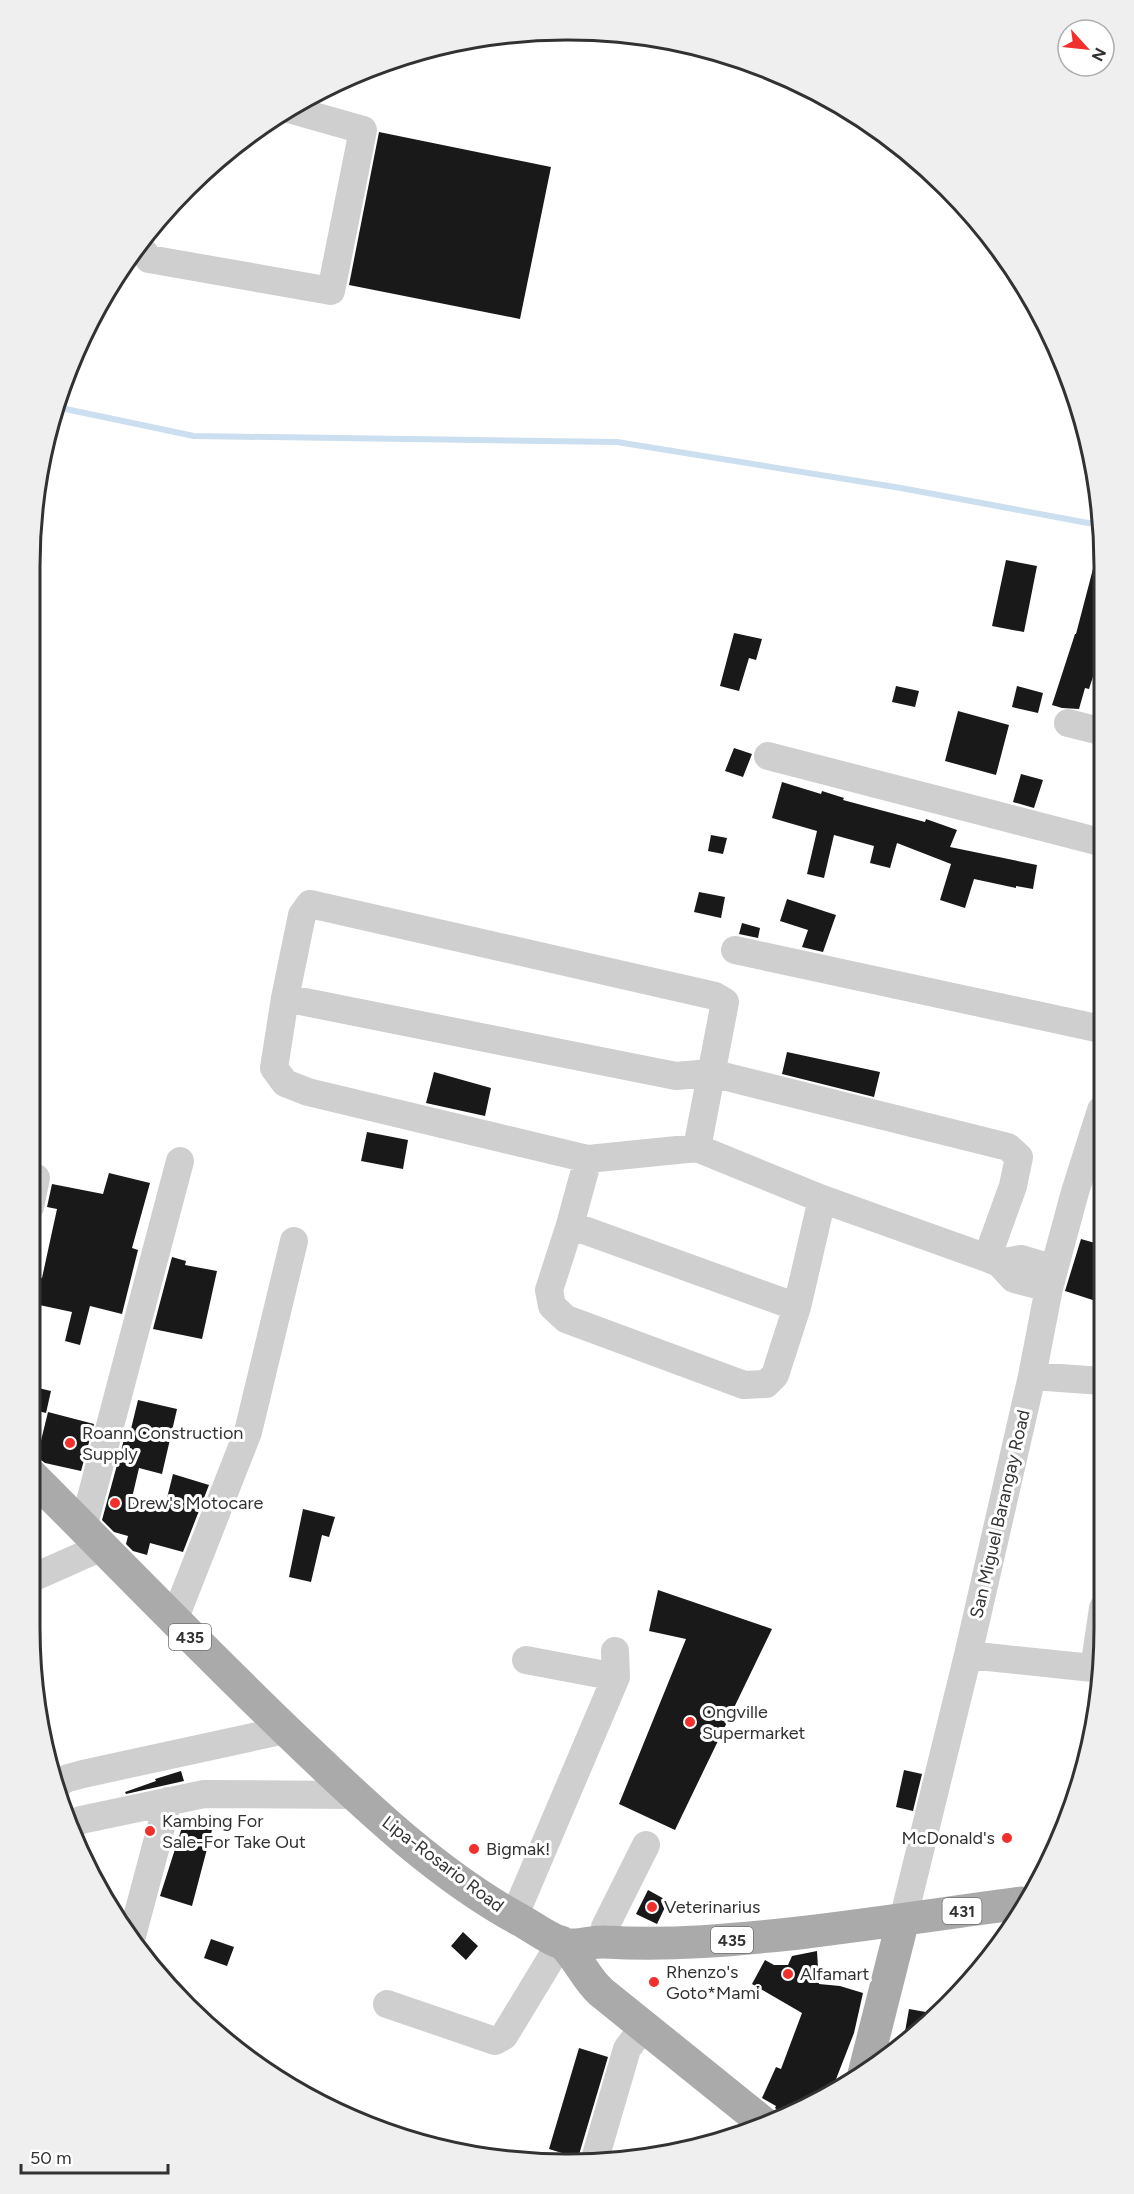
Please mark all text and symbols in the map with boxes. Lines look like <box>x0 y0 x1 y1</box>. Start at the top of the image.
north arrow <box>1056 18 1116 78</box>
text: N <box>1088 45 1110 64</box>
street label: San Miguel Barangay Road <box>965 1408 1035 1620</box>
place label: Roann Construction Supply <box>82 1422 243 1465</box>
marker: Roann Construction Supply <box>63 1436 77 1450</box>
place label: Drew's Motocare <box>127 1492 263 1514</box>
marker: Drew's Motocare <box>108 1496 122 1510</box>
road number: 435 <box>169 1624 211 1650</box>
place label: Ongville Supermarket <box>702 1701 806 1744</box>
marker: Ongville Supermarket <box>683 1715 697 1729</box>
place label: Kambing For Sale-For Take Out <box>162 1810 306 1853</box>
street label: Lipa-Rosario Road <box>378 1811 508 1917</box>
marker: Kambing For Sale-For Take Out <box>143 1824 157 1838</box>
place label: McDonald's <box>901 1827 995 1849</box>
marker: McDonald's <box>1000 1831 1014 1845</box>
place label: Bigmak! <box>486 1838 550 1860</box>
marker: Bigmak! <box>467 1842 481 1856</box>
place label: Veterinarius <box>664 1896 760 1918</box>
road number: 431 <box>942 1898 982 1924</box>
marker: Veterinarius <box>645 1900 659 1914</box>
road number: 435 <box>711 1927 753 1953</box>
place label: Rhenzo's Goto*Mami <box>666 1961 760 2004</box>
place label: Alfamart <box>800 1963 869 1985</box>
marker: Alfamart <box>781 1967 795 1981</box>
marker: Rhenzo's Goto*Mami <box>647 1975 661 1989</box>
scale bar <box>21 2137 168 2175</box>
text: 50 m <box>30 2147 72 2169</box>

